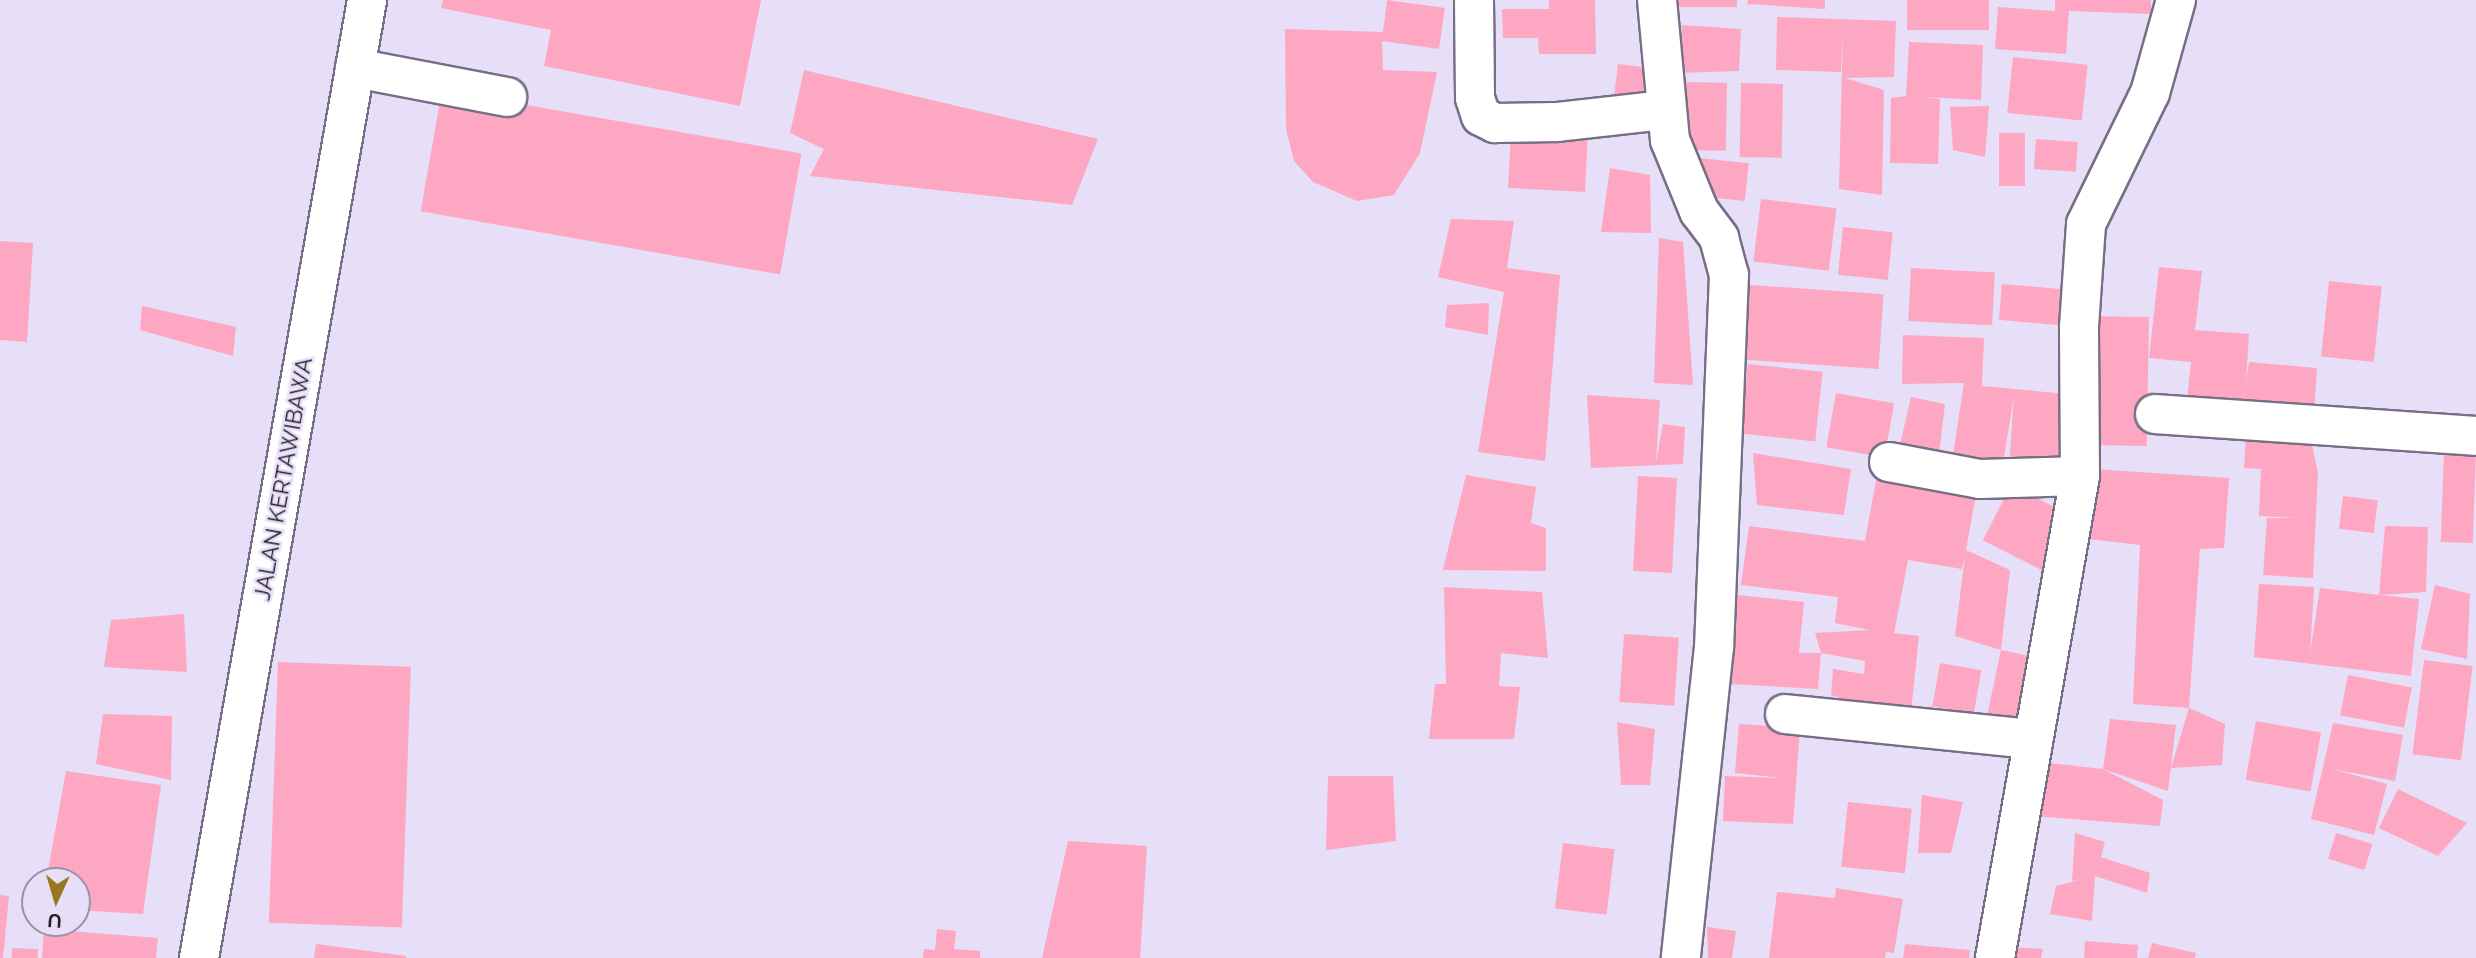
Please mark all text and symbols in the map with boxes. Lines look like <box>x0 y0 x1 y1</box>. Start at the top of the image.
street label: JALAN KERTAWIBAWA <box>248 355 318 603</box>
north arrow <box>21 867 91 937</box>
text: U <box>47 909 63 932</box>

